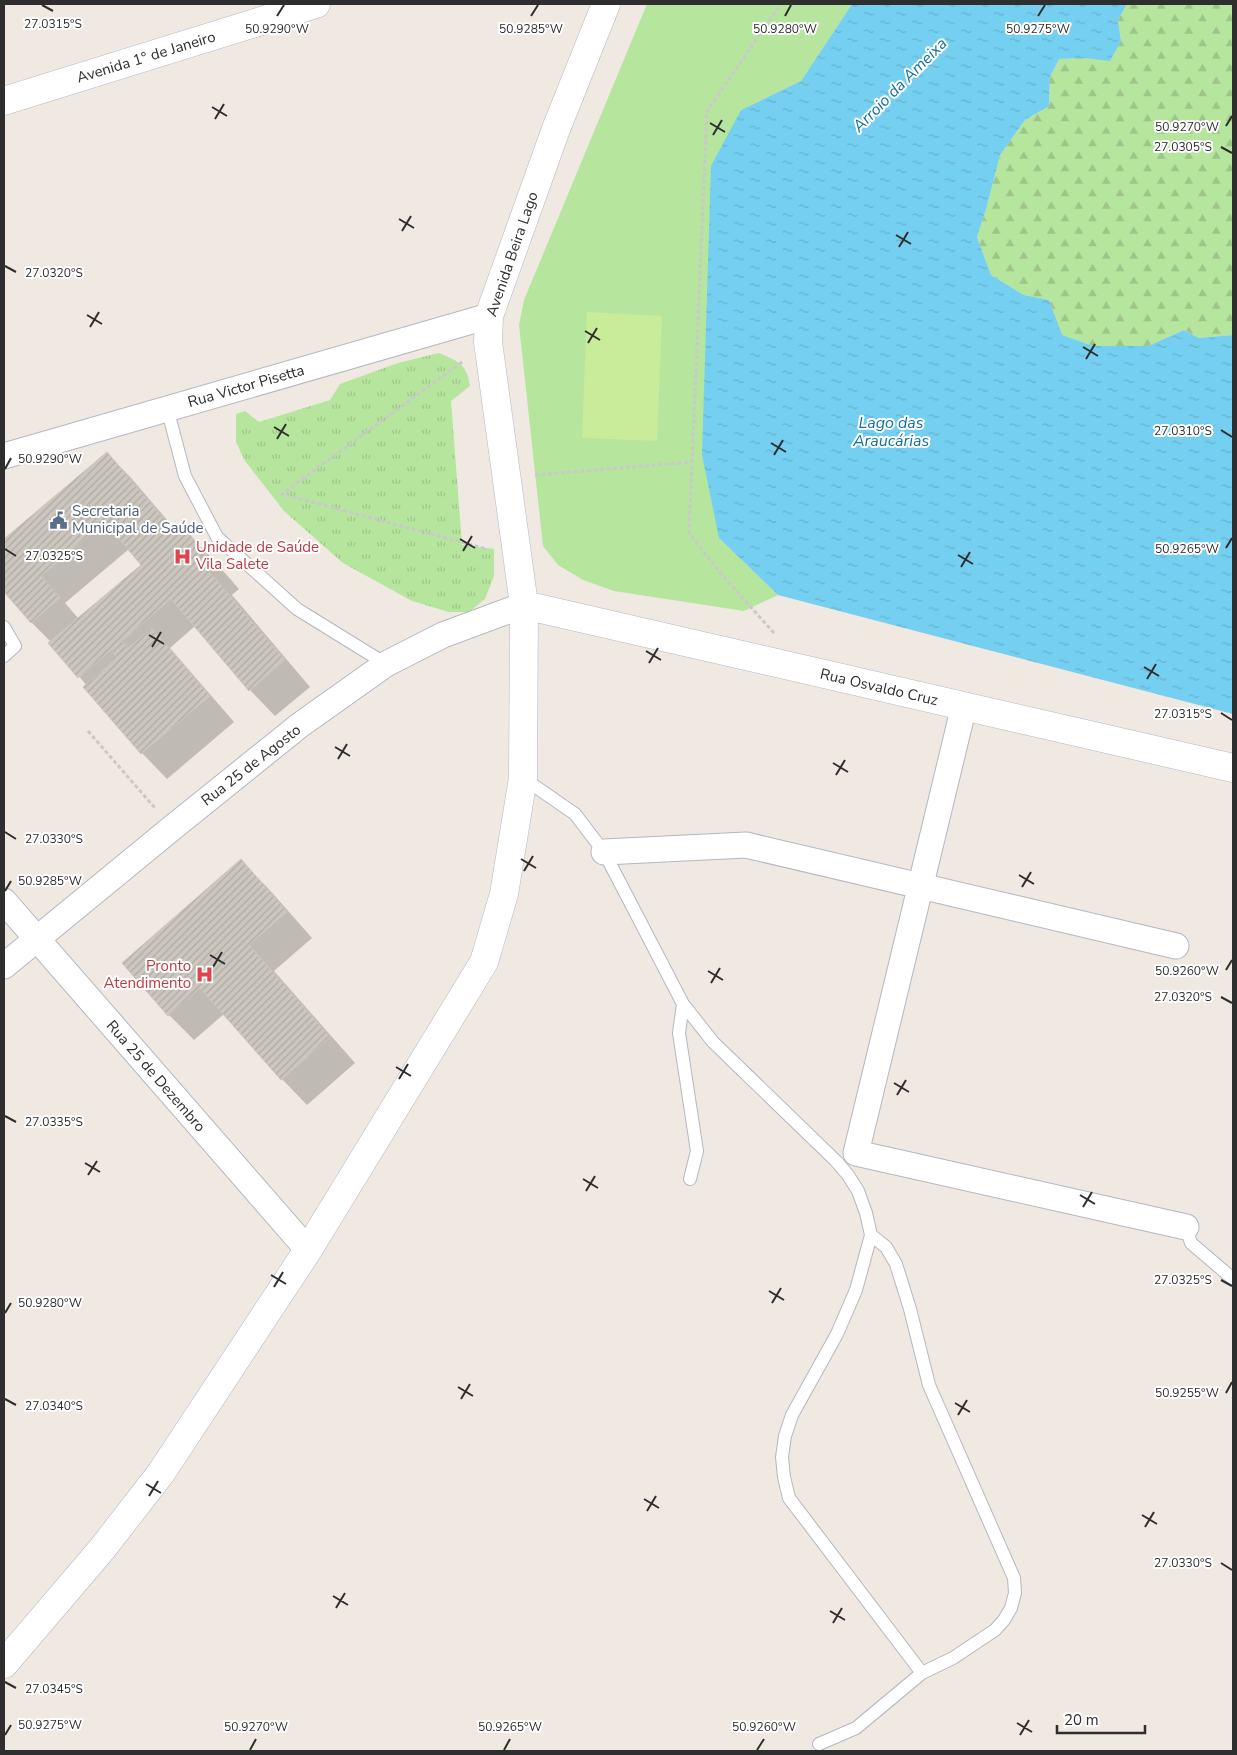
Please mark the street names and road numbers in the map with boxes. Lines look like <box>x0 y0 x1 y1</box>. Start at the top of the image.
street label: Avenida 1° de Janeiro <box>74 26 218 88</box>
street label: Avenida Beira Lago <box>481 189 543 319</box>
street label: Rua Victor Pisetta <box>185 360 307 412</box>
street label: Rua Osvaldo Cruz <box>818 664 940 710</box>
street label: Rua 25 de Agosto <box>197 720 305 810</box>
street label: Rua 25 de Dezembro <box>102 1016 210 1136</box>

